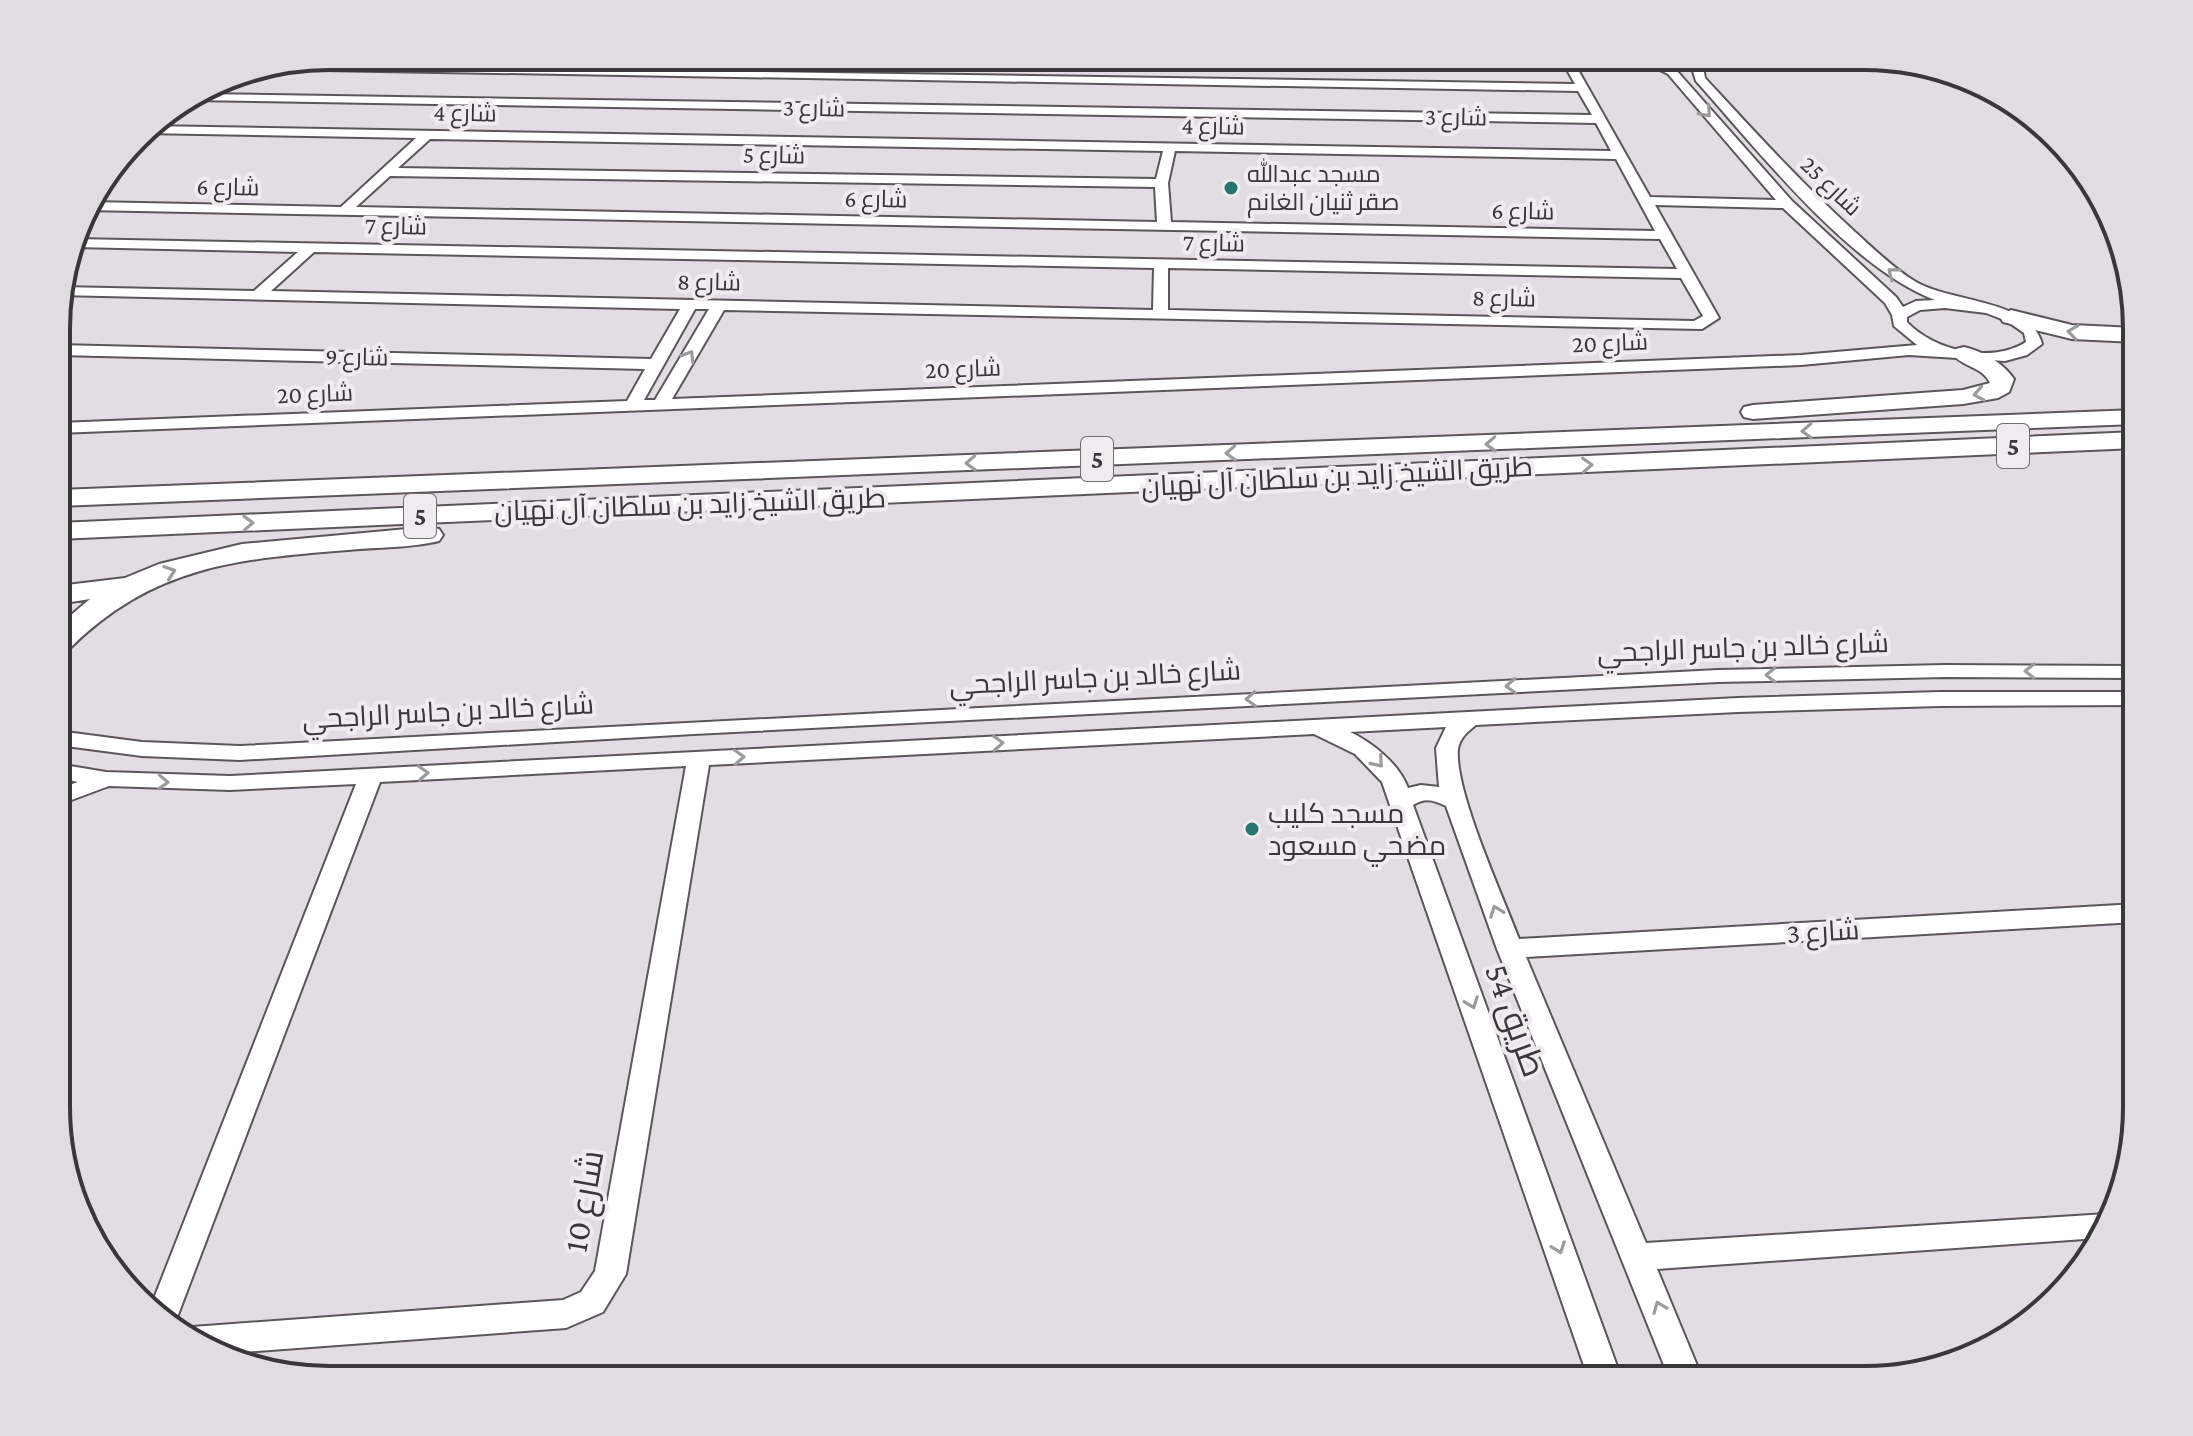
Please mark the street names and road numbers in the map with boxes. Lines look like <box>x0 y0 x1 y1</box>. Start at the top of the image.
street label: شارع 3 <box>783 93 845 125</box>
street label: شارع 4 <box>433 98 497 130</box>
street label: شارع 3 <box>1425 102 1487 134</box>
street label: شارع 4 <box>1181 111 1245 143</box>
street label: شارع 5 <box>743 140 805 172</box>
street label: شارع 25 <box>1793 150 1867 223</box>
street label: شارع 6 <box>196 172 260 204</box>
street label: شارع 6 <box>844 184 908 216</box>
street label: شارع 6 <box>1491 196 1555 228</box>
street label: شارع 7 <box>365 211 427 243</box>
street label: شارع 7 <box>1183 228 1245 260</box>
street label: شارع 8 <box>677 267 741 299</box>
street label: شارع 8 <box>1472 283 1536 315</box>
street label: شارع 20 <box>1572 328 1649 360</box>
street label: شارع 9 <box>325 342 389 374</box>
street label: شارع 20 <box>925 354 1002 386</box>
street label: شارع 20 <box>277 379 354 411</box>
road number: 5 <box>1997 424 2029 468</box>
road number: 5 <box>1081 437 1113 481</box>
street label: طريق الشيخ زايد بن سلطان آل نهيان <box>1141 451 1534 505</box>
street label: طريق الشيخ زايد بن سلطان آل نهيان <box>494 482 887 530</box>
road number: 5 <box>404 494 436 538</box>
street label: شارع خالد بن جاسر الراجحي <box>1597 627 1890 674</box>
street label: شارع خالد بن جاسر الراجحي <box>948 654 1242 707</box>
street label: شارع خالد بن جاسر الراجحي <box>301 688 595 741</box>
street label: شارع 3 <box>1786 914 1860 952</box>
street label: طريق 54 <box>1476 959 1553 1082</box>
street label: شارع 10 <box>556 1147 615 1256</box>

